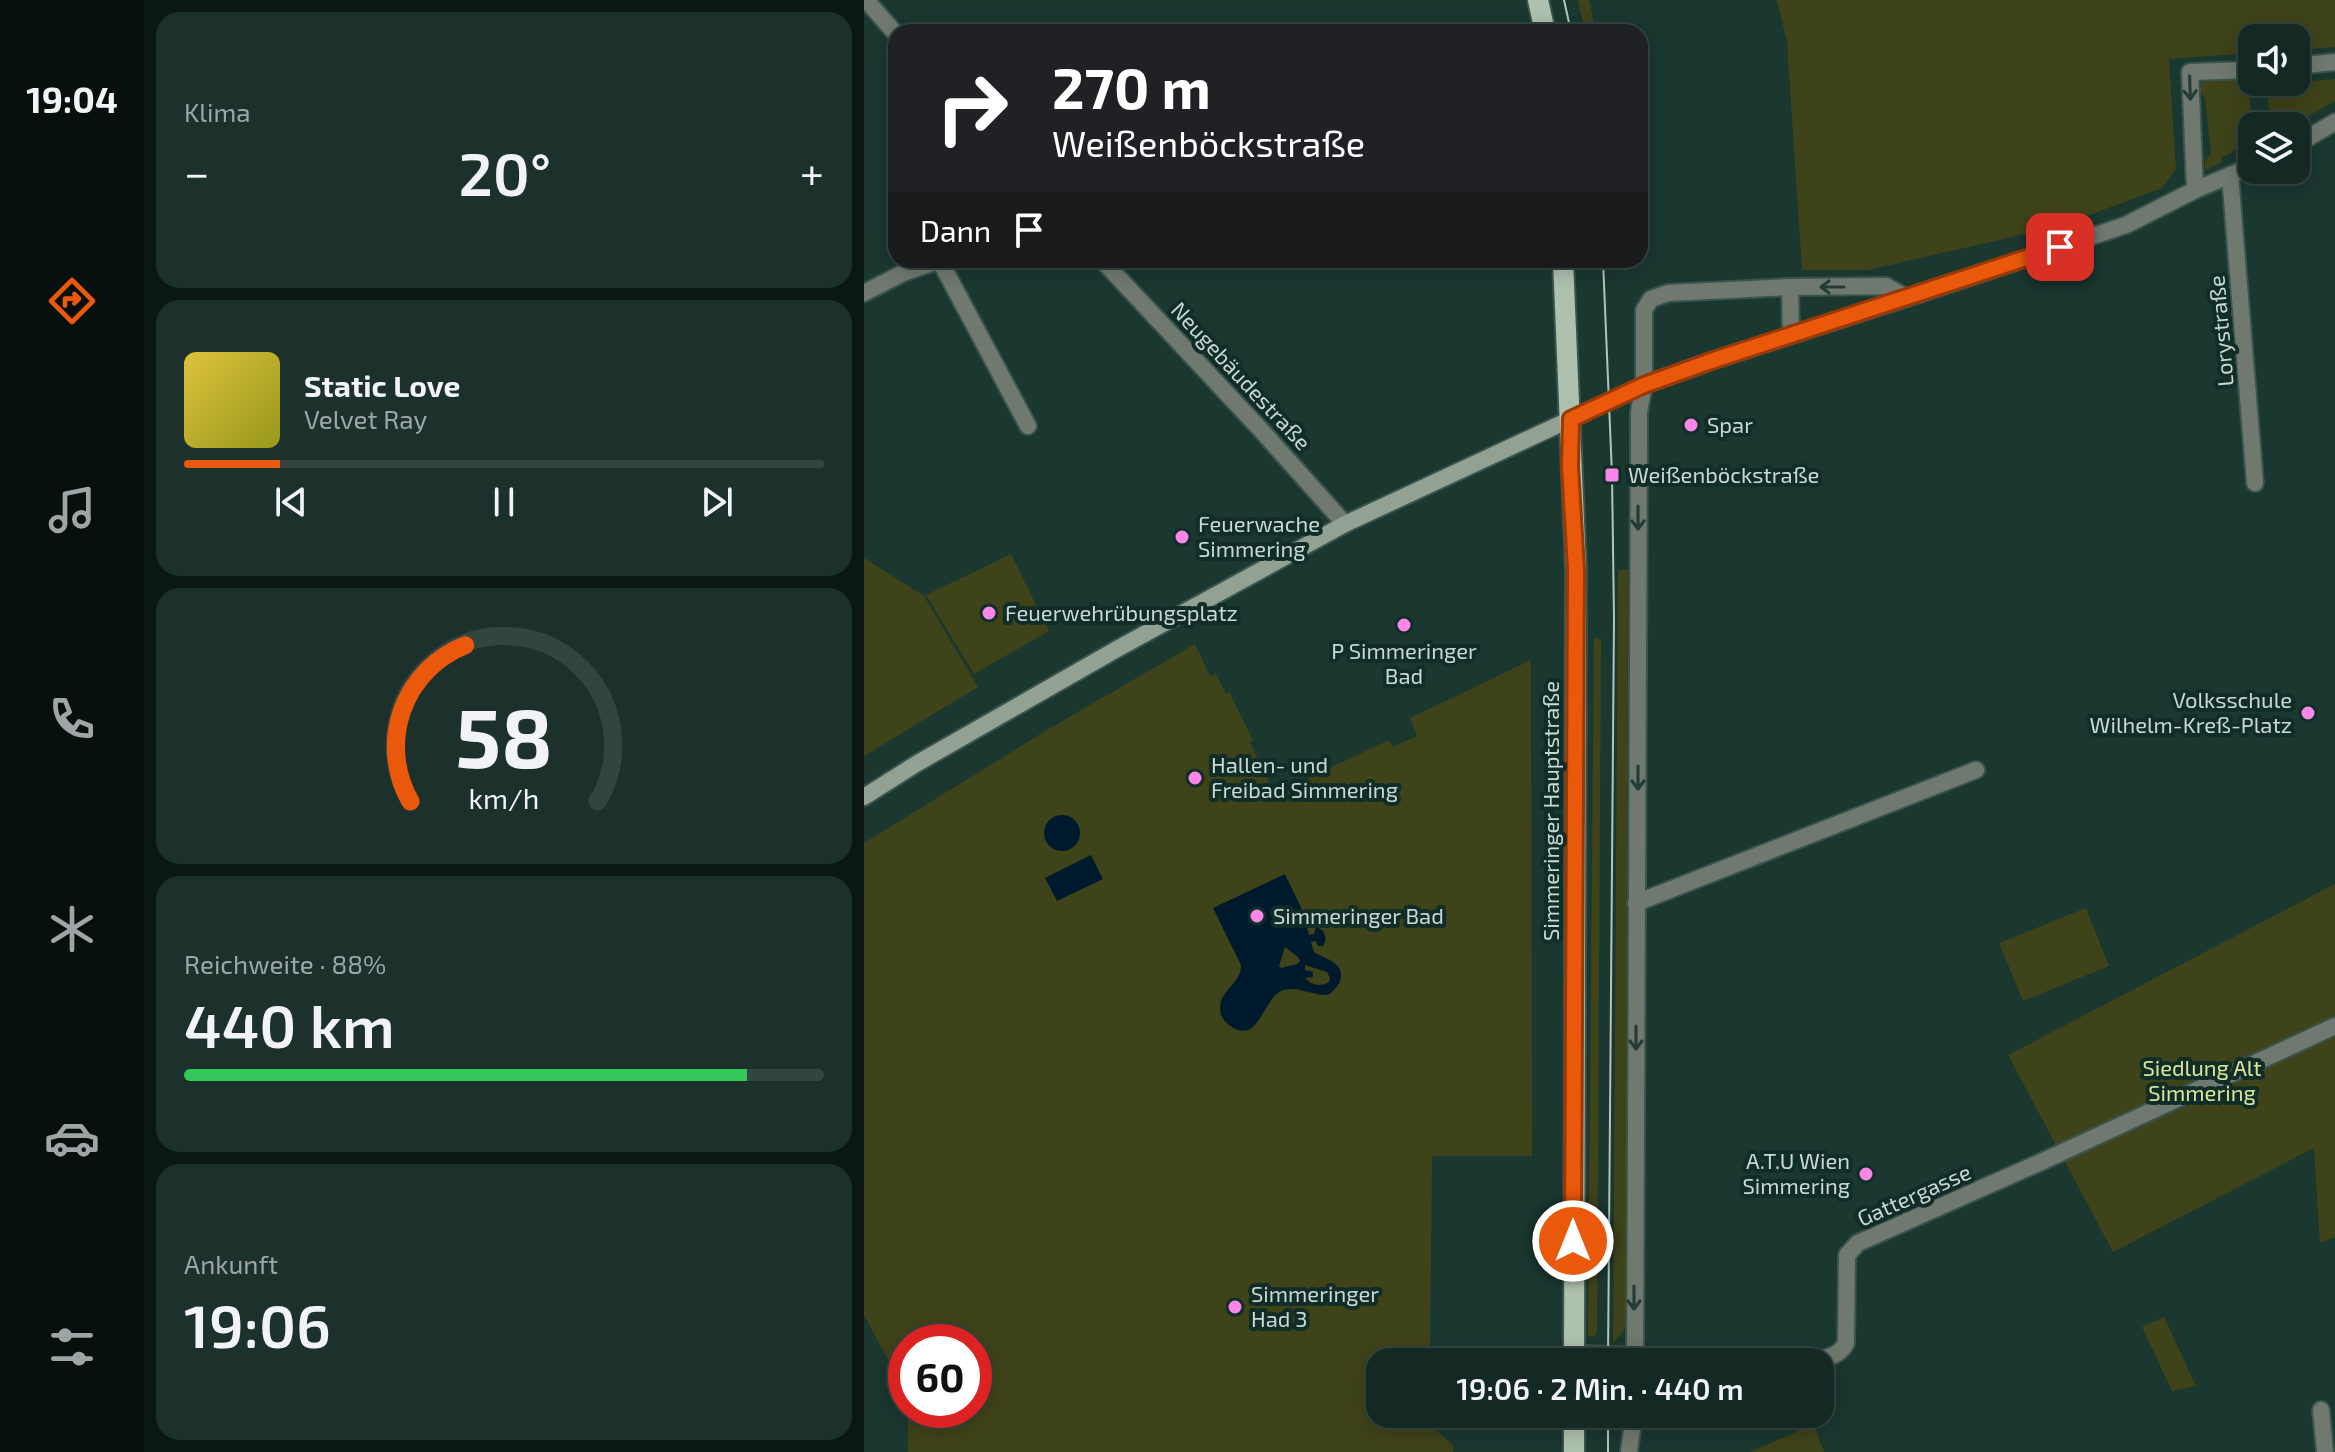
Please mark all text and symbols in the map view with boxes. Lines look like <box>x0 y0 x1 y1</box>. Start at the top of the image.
map controls <box>2238 24 2310 184</box>
button: sound <box>2238 24 2310 96</box>
text: 270 m <box>1052 53 1211 120</box>
icon: right <box>920 56 1024 160</box>
one-way arrow <box>2183 74 2198 101</box>
text: 19:04 <box>26 77 118 120</box>
text: Klima <box>184 96 251 127</box>
button: layers <box>2238 112 2310 184</box>
text: Weißenböckstraße <box>1052 121 1365 164</box>
text: 20° <box>458 136 551 208</box>
text: − <box>184 145 210 198</box>
text: + <box>800 145 824 198</box>
icon: arrive <box>1007 208 1051 252</box>
text: Dann <box>920 212 991 248</box>
pin <box>2026 213 2094 281</box>
icon: arrive <box>2038 225 2082 269</box>
icon: directions <box>44 273 100 329</box>
street label: Lorystraße <box>2202 274 2238 388</box>
one-way arrow <box>1819 279 1846 295</box>
street label: Neugebäudestraße <box>1167 296 1317 455</box>
text: Static Love <box>304 367 460 403</box>
text: Velvet Ray <box>304 403 427 434</box>
place label: Spar <box>1707 411 1753 437</box>
marker: Spar <box>1682 416 1700 434</box>
place label: Weißenböckstraße <box>1628 461 1819 487</box>
marker: Weißenböckstraße <box>1603 466 1621 484</box>
icon: previous <box>269 480 313 524</box>
icon: pause <box>482 480 526 524</box>
icon: next <box>695 480 739 524</box>
icon: music <box>44 482 100 538</box>
one-way arrow <box>1630 504 1646 531</box>
place label: Feuerwache Simmering <box>1198 510 1320 561</box>
marker: Feuerwache Simmering <box>1173 528 1191 546</box>
place label: Feuerwehrübungsplatz <box>1005 599 1238 625</box>
marker: Feuerwehrübungsplatz <box>980 604 998 622</box>
marker: P Simmeringer Bad <box>1395 616 1413 634</box>
place label: P Simmeringer Bad <box>1331 637 1477 688</box>
street label: Simmeringer Hauptstraße <box>1537 681 1563 941</box>
text: 58 <box>455 685 553 785</box>
place label: Volksschule Wilhelm-Kreß-Platz <box>2090 686 2292 737</box>
icon: phone <box>44 691 100 747</box>
marker: Volksschule Wilhelm-Kreß-Platz <box>2299 704 2317 722</box>
place label: Hallen- und Freibad Simmering <box>1211 751 1398 802</box>
one-way arrow <box>1630 764 1646 791</box>
marker: Hallen- und Freibad Simmering <box>1186 769 1204 787</box>
text: km/h <box>469 780 539 815</box>
icon: climate <box>44 901 100 957</box>
place label: Simmeringer Bad <box>1273 902 1444 928</box>
marker: Simmeringer Bad <box>1248 907 1266 925</box>
text: Reichweite · 88% <box>184 948 386 979</box>
text: 440 km <box>184 988 395 1060</box>
one-way arrow <box>1628 1024 1644 1051</box>
park label: Siedlung Alt Simmering <box>2142 1054 2262 1105</box>
icon: car <box>44 1110 100 1166</box>
place label: A.T.U Wien Simmering <box>1743 1147 1850 1198</box>
street label: Gattergasse <box>1853 1157 1974 1231</box>
marker: A.T.U Wien Simmering <box>1857 1165 1875 1183</box>
position arrow <box>1531 1199 1615 1283</box>
text: Ankunft <box>184 1248 278 1279</box>
place label: Simmeringer Had 3 <box>1251 1280 1379 1331</box>
one-way arrow <box>1626 1284 1642 1311</box>
text: 19:06 <box>184 1288 331 1360</box>
marker: Simmeringer Had 3 <box>1226 1298 1244 1316</box>
icon: filters <box>44 1319 100 1375</box>
speed limit sign: 60 <box>888 1324 992 1428</box>
text: 19:06 · 2 Min. · 440 m <box>1456 1370 1744 1406</box>

